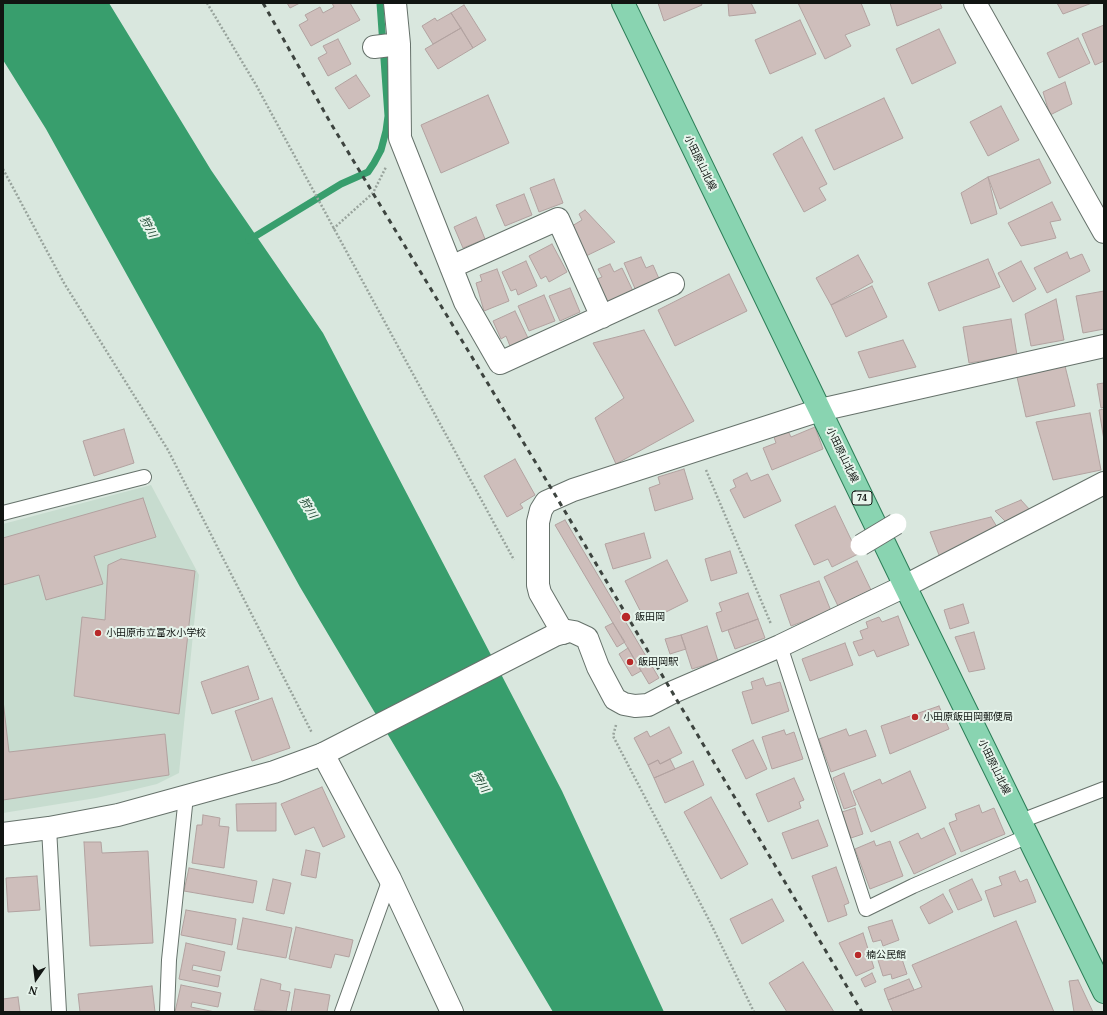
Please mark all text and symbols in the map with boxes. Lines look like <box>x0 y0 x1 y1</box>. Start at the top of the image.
street label: 小田原山北線 <box>681 133 719 193</box>
water label: 狩川 <box>137 214 159 240</box>
street label: 小田原山北線 <box>823 425 861 485</box>
road number: 74 <box>852 491 872 505</box>
water label: 狩川 <box>297 495 319 521</box>
marker: 飯田岡 <box>620 611 632 623</box>
place label: 飯田岡 <box>635 611 665 623</box>
place label: 小田原市立富水小学校 <box>106 627 206 639</box>
marker: 小田原市立富水小学校 <box>93 628 103 638</box>
place label: 飯田岡駅 <box>638 656 678 668</box>
marker: 飯田岡駅 <box>625 657 635 667</box>
place label: 小田原飯田岡郵便局 <box>923 711 1013 723</box>
marker: 小田原飯田岡郵便局 <box>910 712 920 722</box>
street label: 小田原山北線 <box>975 737 1013 797</box>
water label: 狩川 <box>469 769 491 795</box>
place label: 楠公民館 <box>866 949 906 961</box>
marker: 楠公民館 <box>853 950 863 960</box>
north arrow <box>16 959 56 999</box>
text: N <box>27 983 39 999</box>

